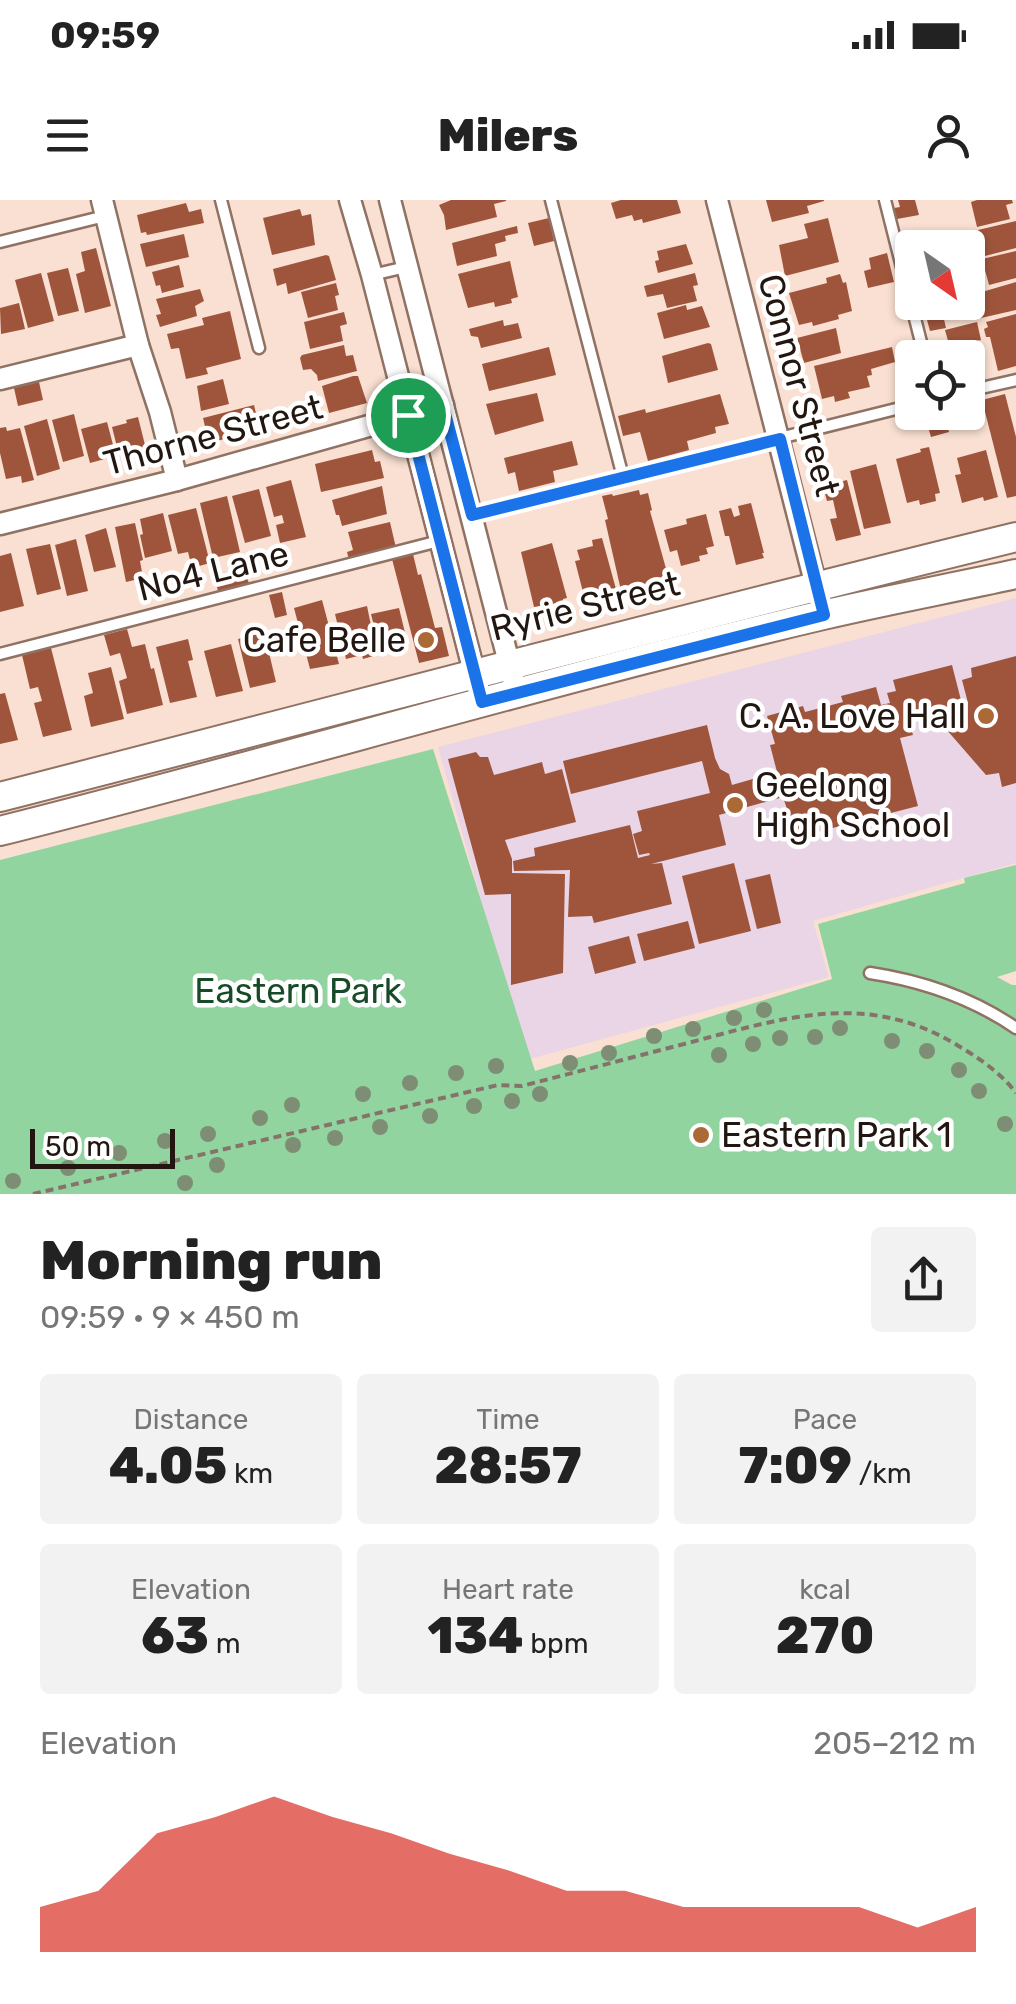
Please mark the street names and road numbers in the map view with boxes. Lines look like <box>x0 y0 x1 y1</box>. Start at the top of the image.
street label: Connor Street <box>749 269 849 501</box>
street label: Thorne Street <box>99 386 327 484</box>
street label: No4 Lane <box>133 532 293 610</box>
street label: Ryrie Street <box>486 562 684 650</box>

